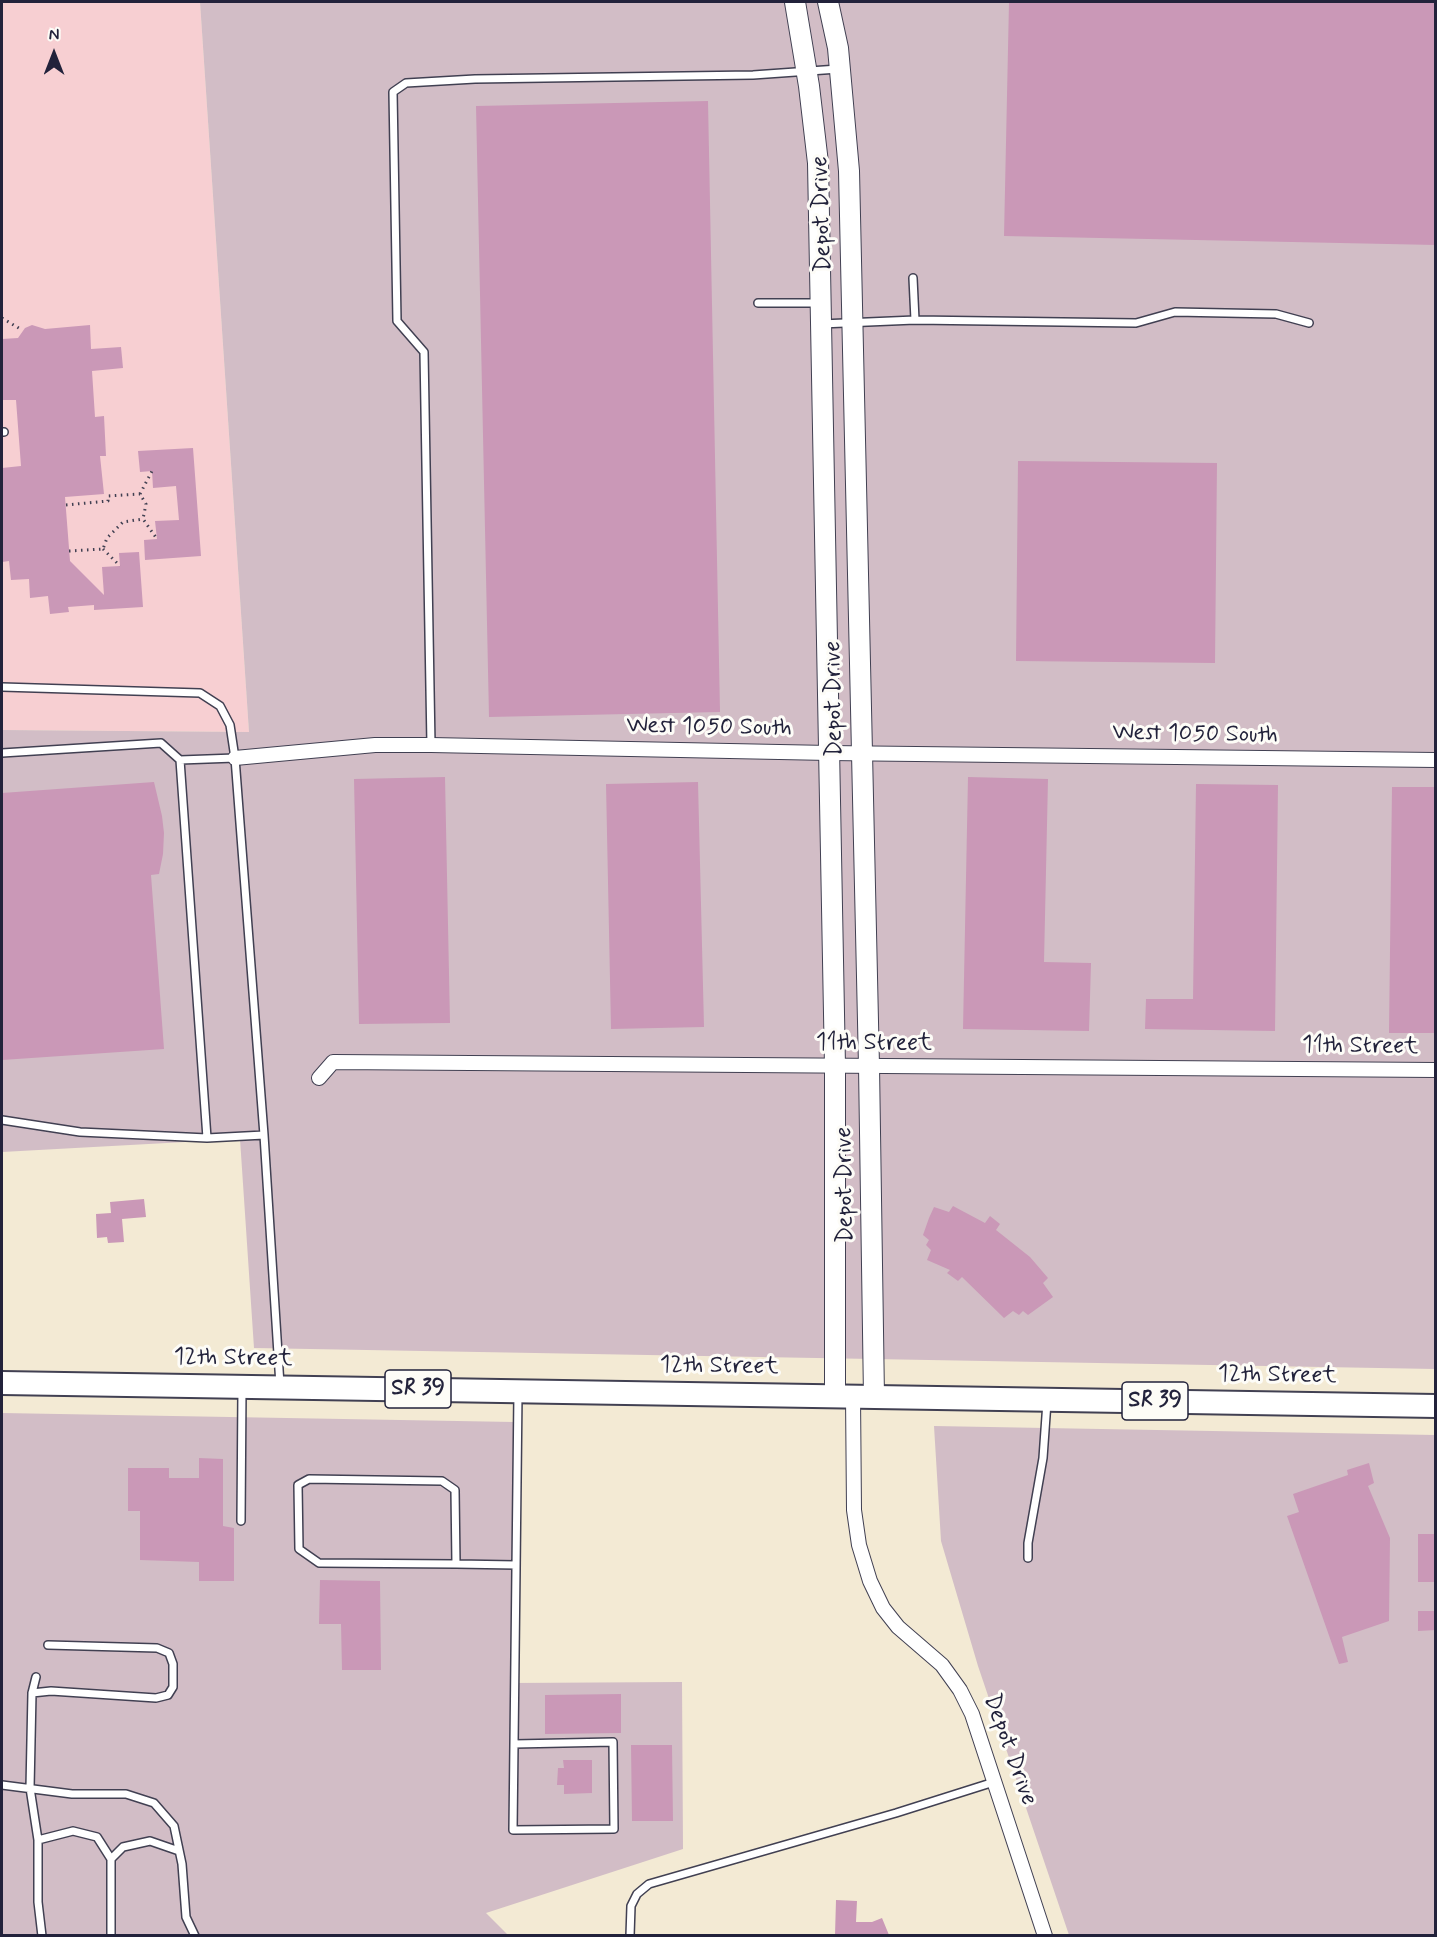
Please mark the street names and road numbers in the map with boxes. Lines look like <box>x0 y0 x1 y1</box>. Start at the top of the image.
street label: Depot Drive <box>807 155 839 273</box>
street label: Depot Drive <box>820 641 850 757</box>
street label: West 1050 South <box>626 712 792 744</box>
street label: West 1050 South <box>1112 719 1278 751</box>
street label: 11th Street <box>816 1030 932 1058</box>
street label: 11th Street <box>1302 1032 1418 1062</box>
street label: Depot Drive <box>831 1127 861 1243</box>
street label: 12th Street <box>173 1344 293 1374</box>
street label: 12th Street <box>659 1352 779 1382</box>
street label: 12th Street <box>1217 1361 1337 1391</box>
road number: SR 39 <box>385 1370 451 1408</box>
road number: SR 39 <box>1122 1382 1188 1420</box>
street label: Depot Drive <box>976 1690 1042 1810</box>

